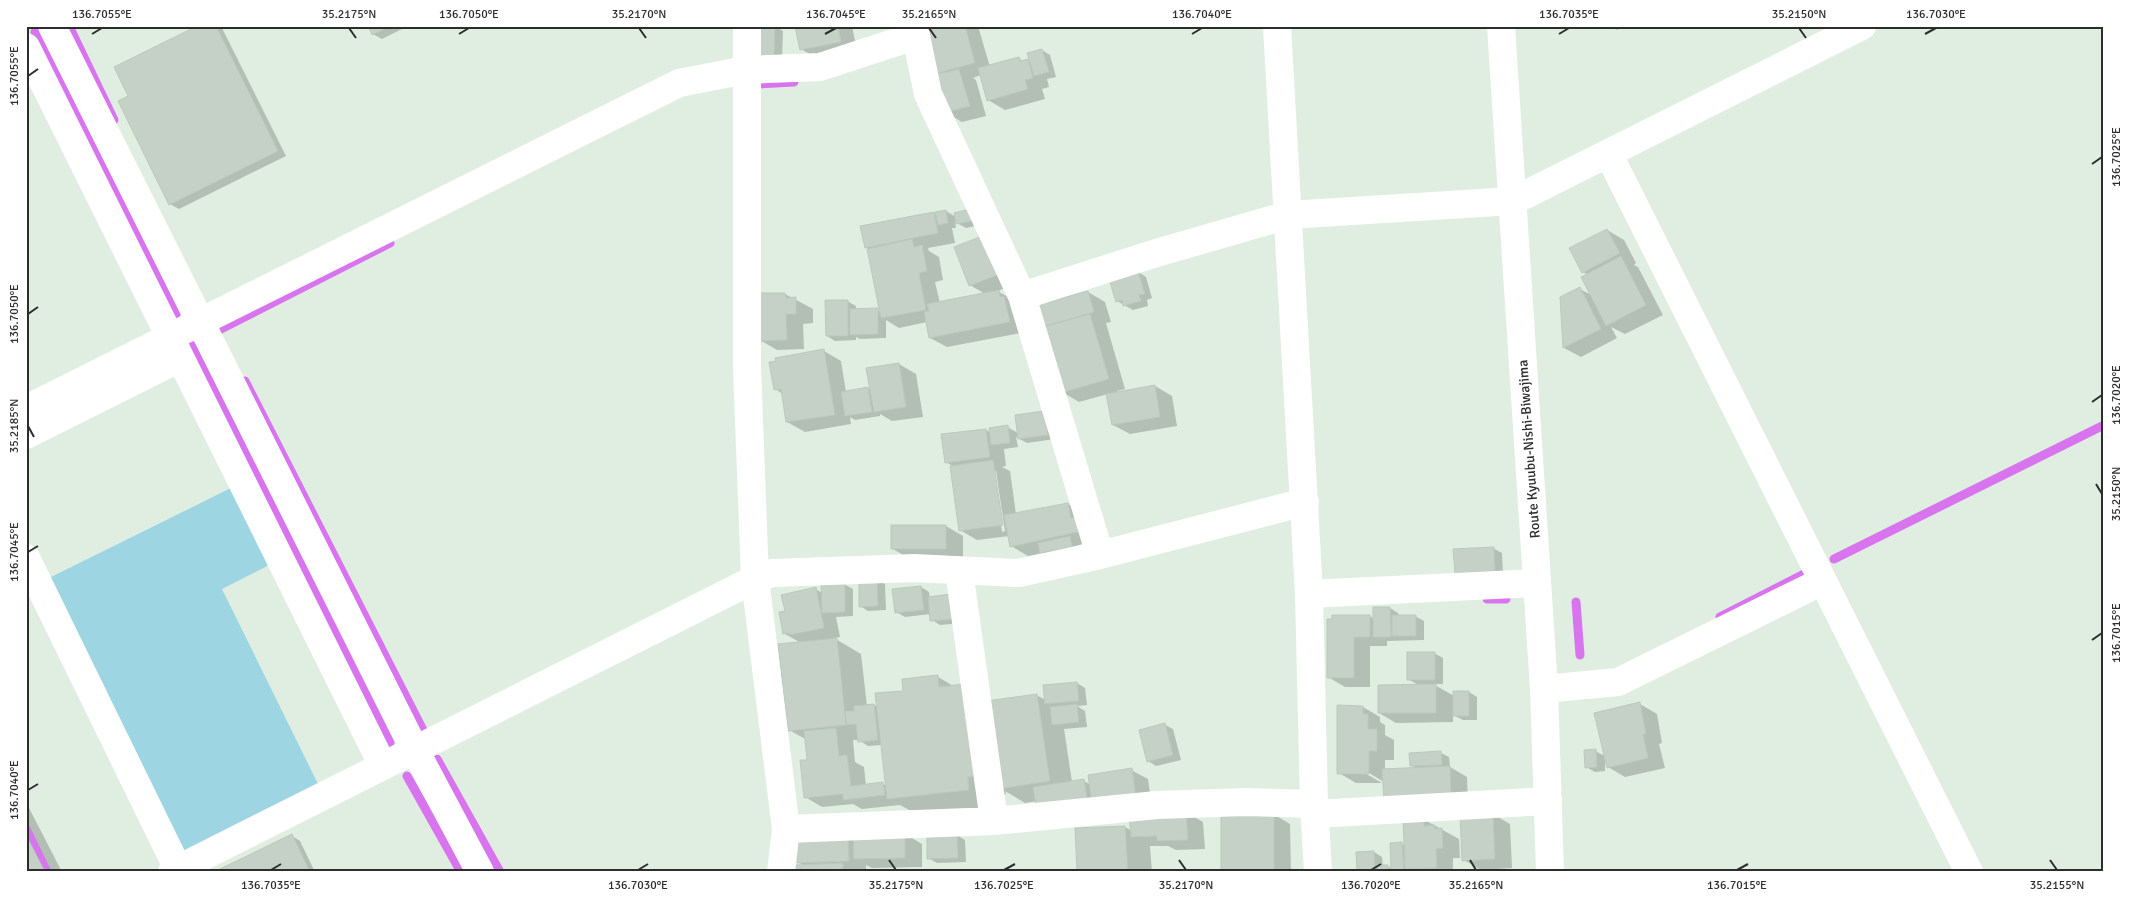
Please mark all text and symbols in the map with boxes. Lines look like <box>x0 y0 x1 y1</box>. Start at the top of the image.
text: 136.7055°E <box>72 7 132 22</box>
text: 35.2175°N <box>322 7 376 22</box>
text: 136.7050°E <box>439 7 499 22</box>
text: 35.2170°N <box>612 7 666 22</box>
text: 136.7045°E <box>806 7 866 22</box>
text: 35.2165°N <box>902 7 956 22</box>
text: 136.7040°E <box>1172 7 1232 22</box>
text: 136.7035°E <box>1539 7 1599 22</box>
text: 35.2150°N <box>1772 7 1826 22</box>
text: 136.7030°E <box>1906 7 1966 22</box>
text: 136.7055°E <box>7 46 22 106</box>
text: 136.7025°E <box>2109 127 2124 187</box>
text: 136.7050°E <box>7 284 22 344</box>
street label: Route Kyuubu-Nishi-Biwajima <box>1514 359 1544 539</box>
text: 136.7020°E <box>2109 365 2124 425</box>
text: 35.2185°N <box>7 399 22 453</box>
text: 35.2150°N <box>2109 467 2124 521</box>
text: 136.7045°E <box>7 522 22 582</box>
text: 136.7015°E <box>2109 603 2124 663</box>
text: 136.7040°E <box>7 760 22 820</box>
text: 136.7035°E <box>241 878 301 893</box>
text: 136.7030°E <box>608 878 668 893</box>
text: 35.2175°N <box>869 878 923 893</box>
text: 136.7025°E <box>974 878 1034 893</box>
text: 35.2170°N <box>1159 878 1213 893</box>
text: 136.7020°E <box>1341 878 1401 893</box>
text: 35.2165°N <box>1449 878 1503 893</box>
text: 136.7015°E <box>1707 878 1767 893</box>
text: 35.2155°N <box>2030 878 2084 893</box>

